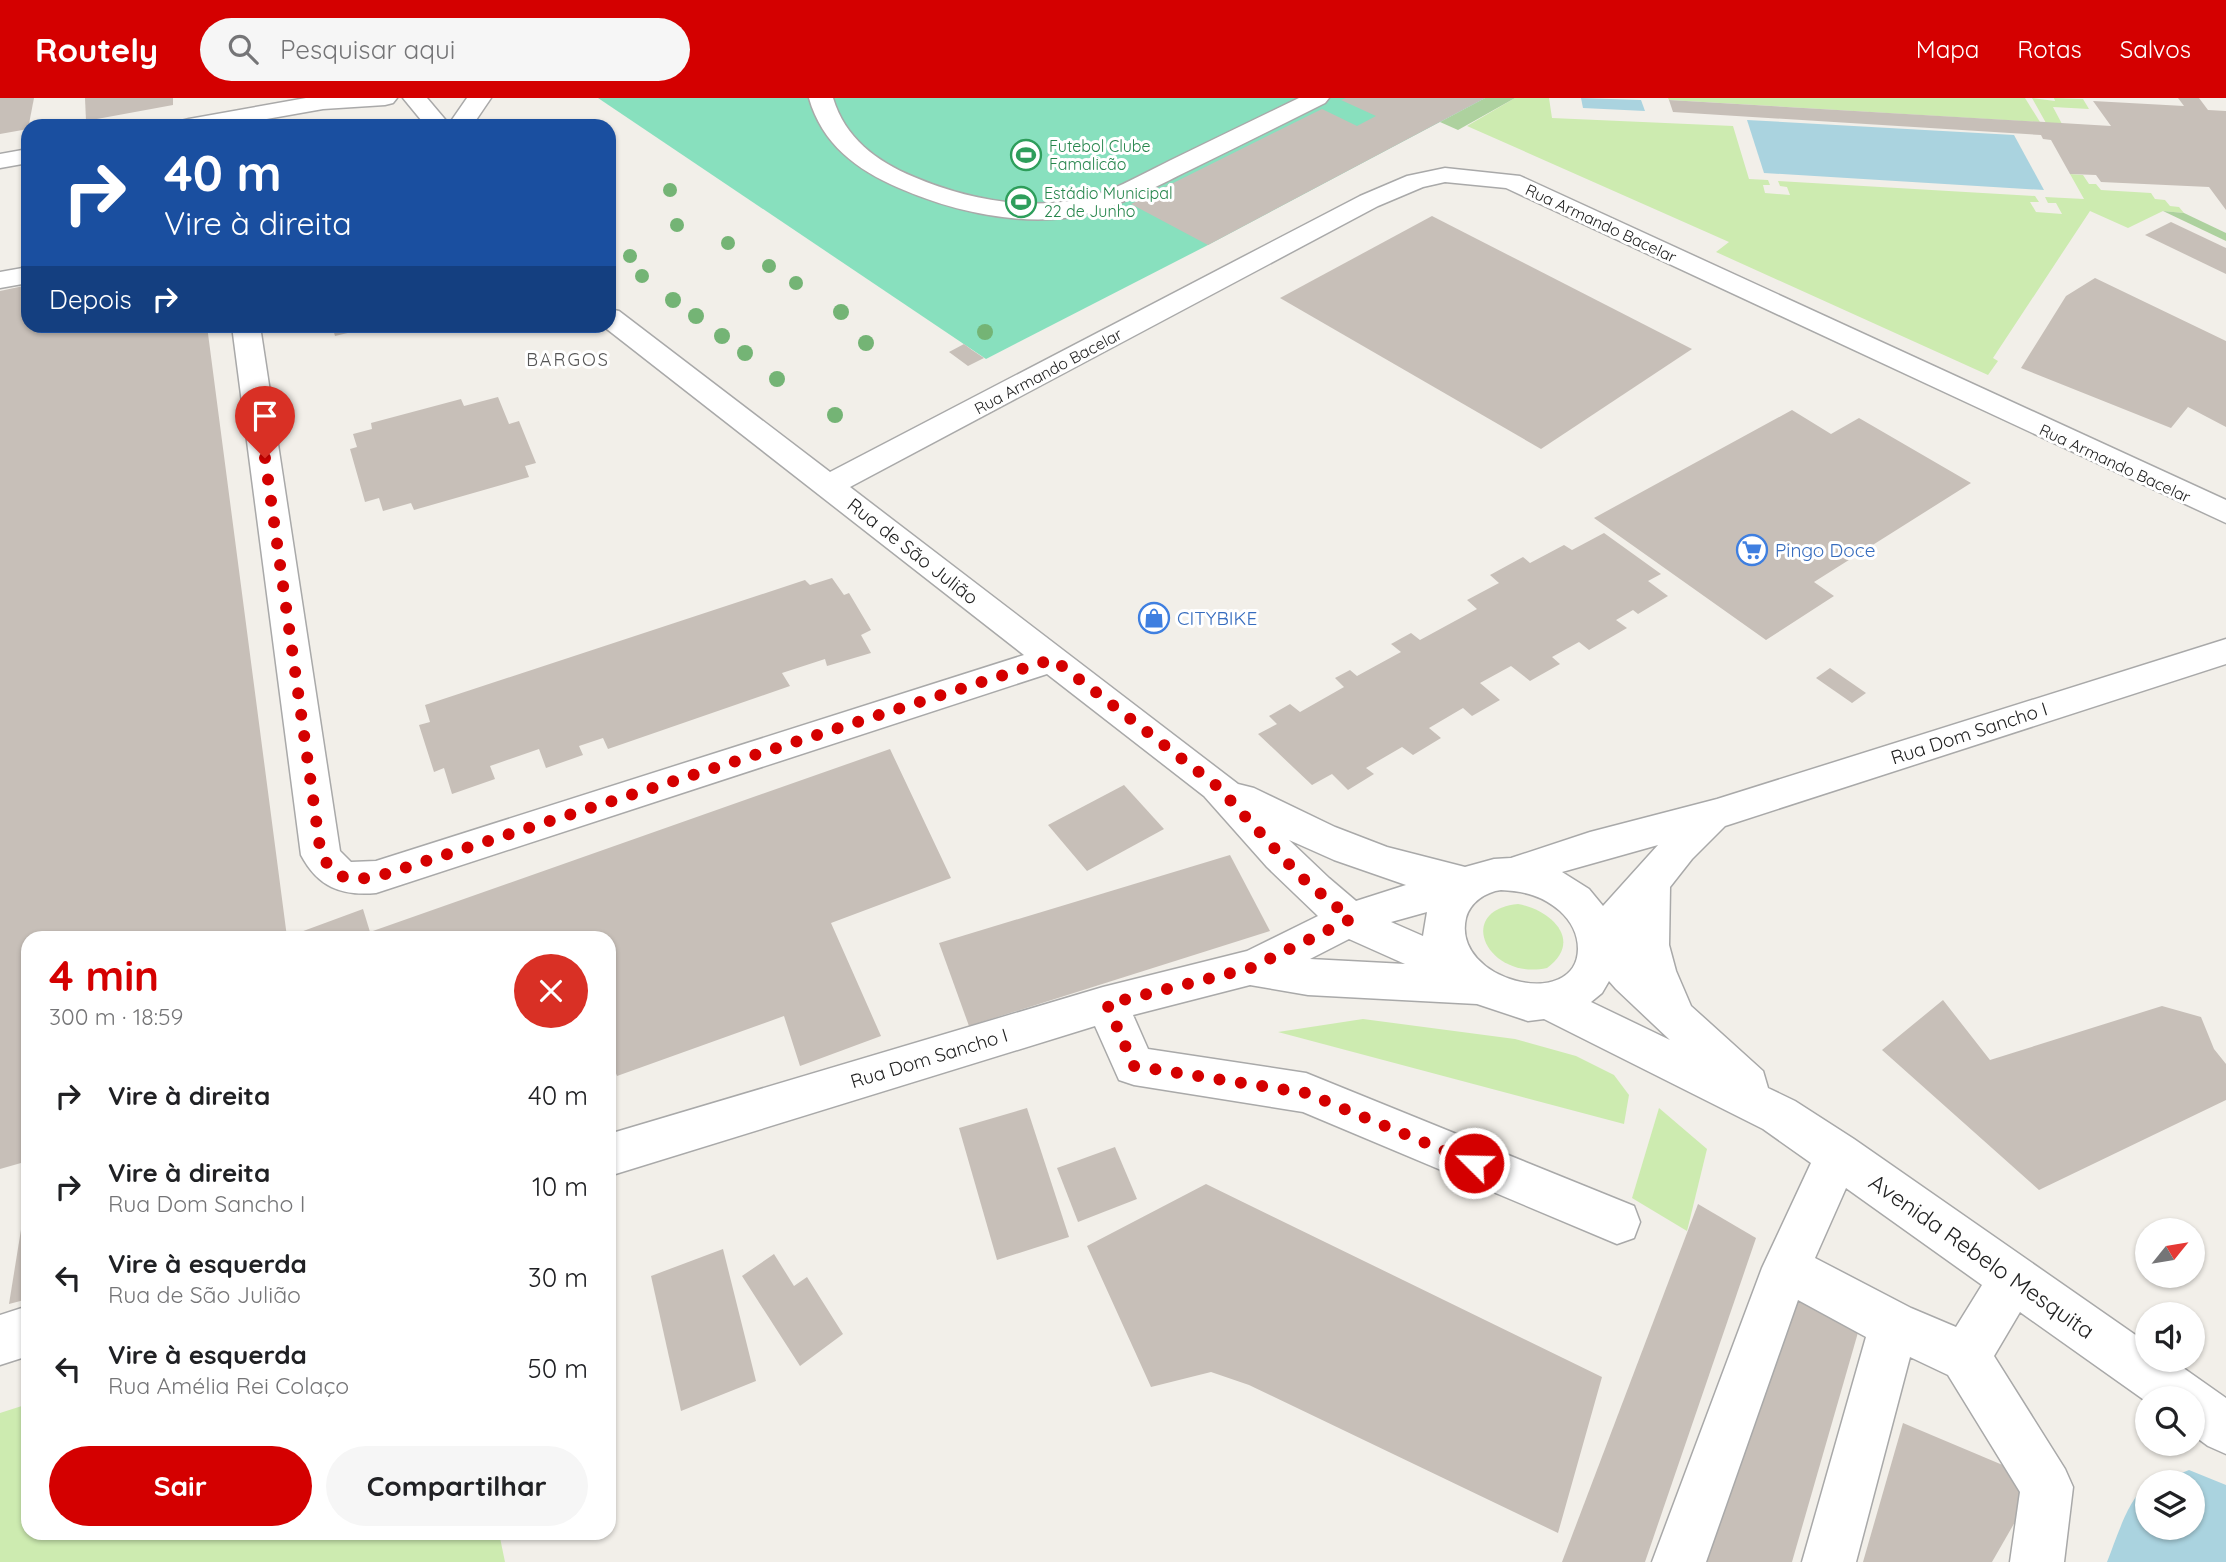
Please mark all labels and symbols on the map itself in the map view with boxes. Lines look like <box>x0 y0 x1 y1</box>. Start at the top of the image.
place label: Futebol Clube Famalicão <box>1049 136 1151 174</box>
sports icon: Futebol Clube Famalicão <box>1009 138 1043 172</box>
street label: Rua Armando Bacelar <box>1522 179 1680 267</box>
place label: Estádio Municipal 22 de Junho <box>1044 183 1173 221</box>
sports icon: Estádio Municipal 22 de Junho <box>1004 185 1038 219</box>
street label: Rua Armando Bacelar <box>971 324 1125 418</box>
district label: BARGOS <box>526 348 610 371</box>
pin <box>235 386 295 458</box>
street label: Rua Armando Bacelar <box>2036 419 2194 507</box>
street label: Rua de São Julião <box>843 492 983 610</box>
supermarket icon: Pingo Doce <box>1735 533 1769 567</box>
place label: Pingo Doce <box>1775 538 1875 562</box>
shop icon: CITYBIKE <box>1137 601 1171 635</box>
place label: CITYBIKE <box>1177 606 1257 630</box>
street label: Rua Dom Sancho I <box>1888 696 2050 770</box>
street label: Rua Dom Sancho I <box>848 1023 1010 1093</box>
position arrow <box>1437 1126 1511 1200</box>
street label: Avenida Rebelo Mesquita <box>1864 1167 2100 1345</box>
north arrow <box>2135 1218 2205 1288</box>

